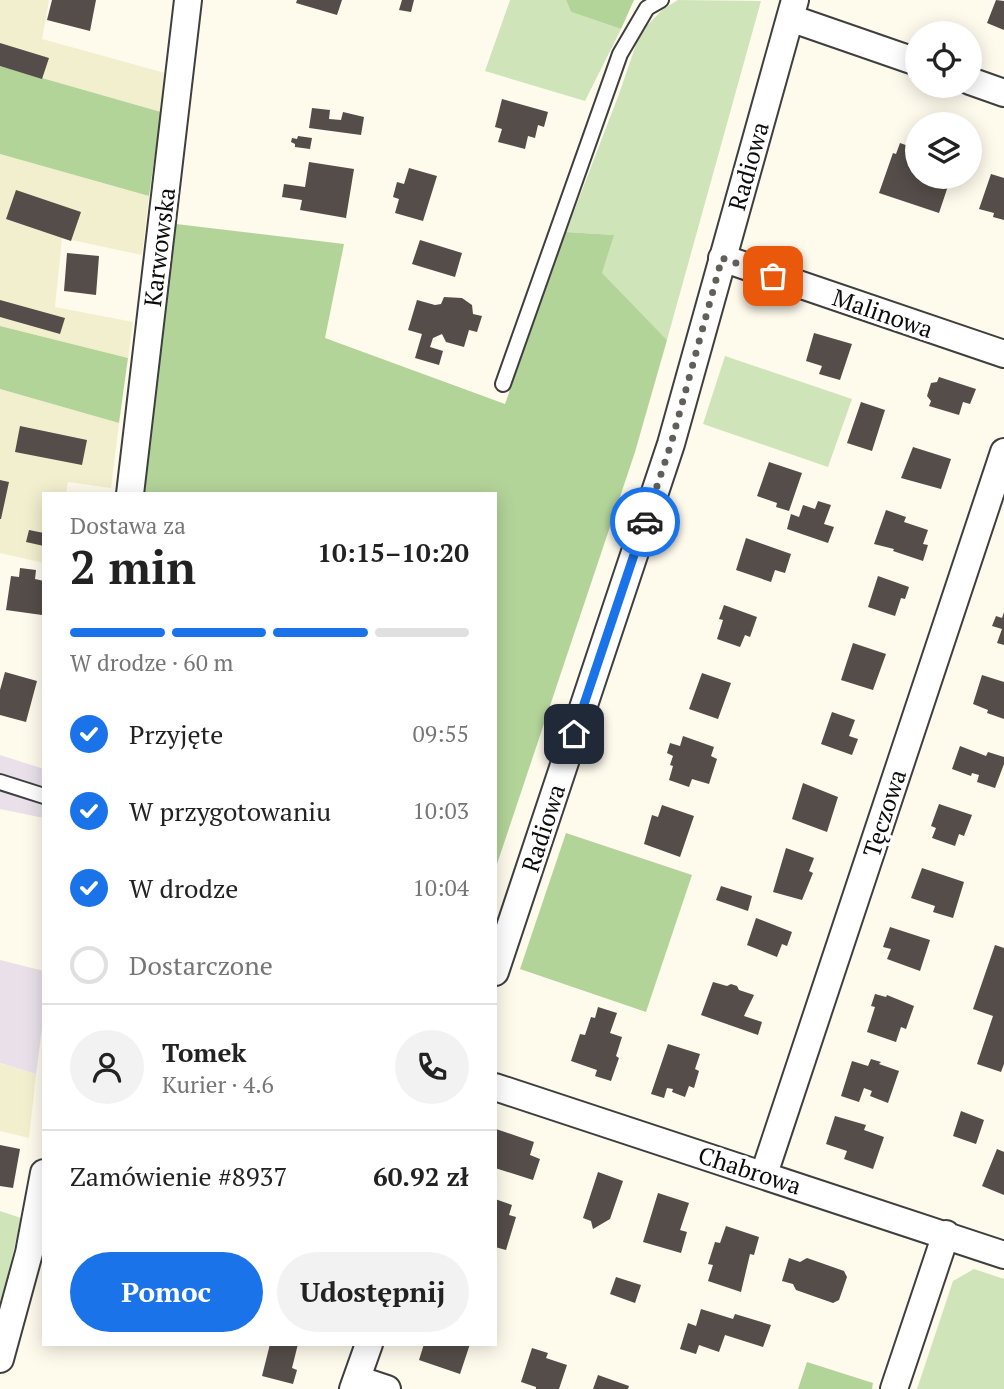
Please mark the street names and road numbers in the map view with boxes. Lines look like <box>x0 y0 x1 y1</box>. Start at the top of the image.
street label: Radiowa <box>720 118 776 214</box>
street label: Karwowska <box>136 186 182 308</box>
street label: Malinowa <box>829 281 937 345</box>
street label: Tęczowa <box>855 765 913 861</box>
street label: Radiowa <box>514 780 572 876</box>
street label: Chabrowa <box>694 1138 806 1202</box>

